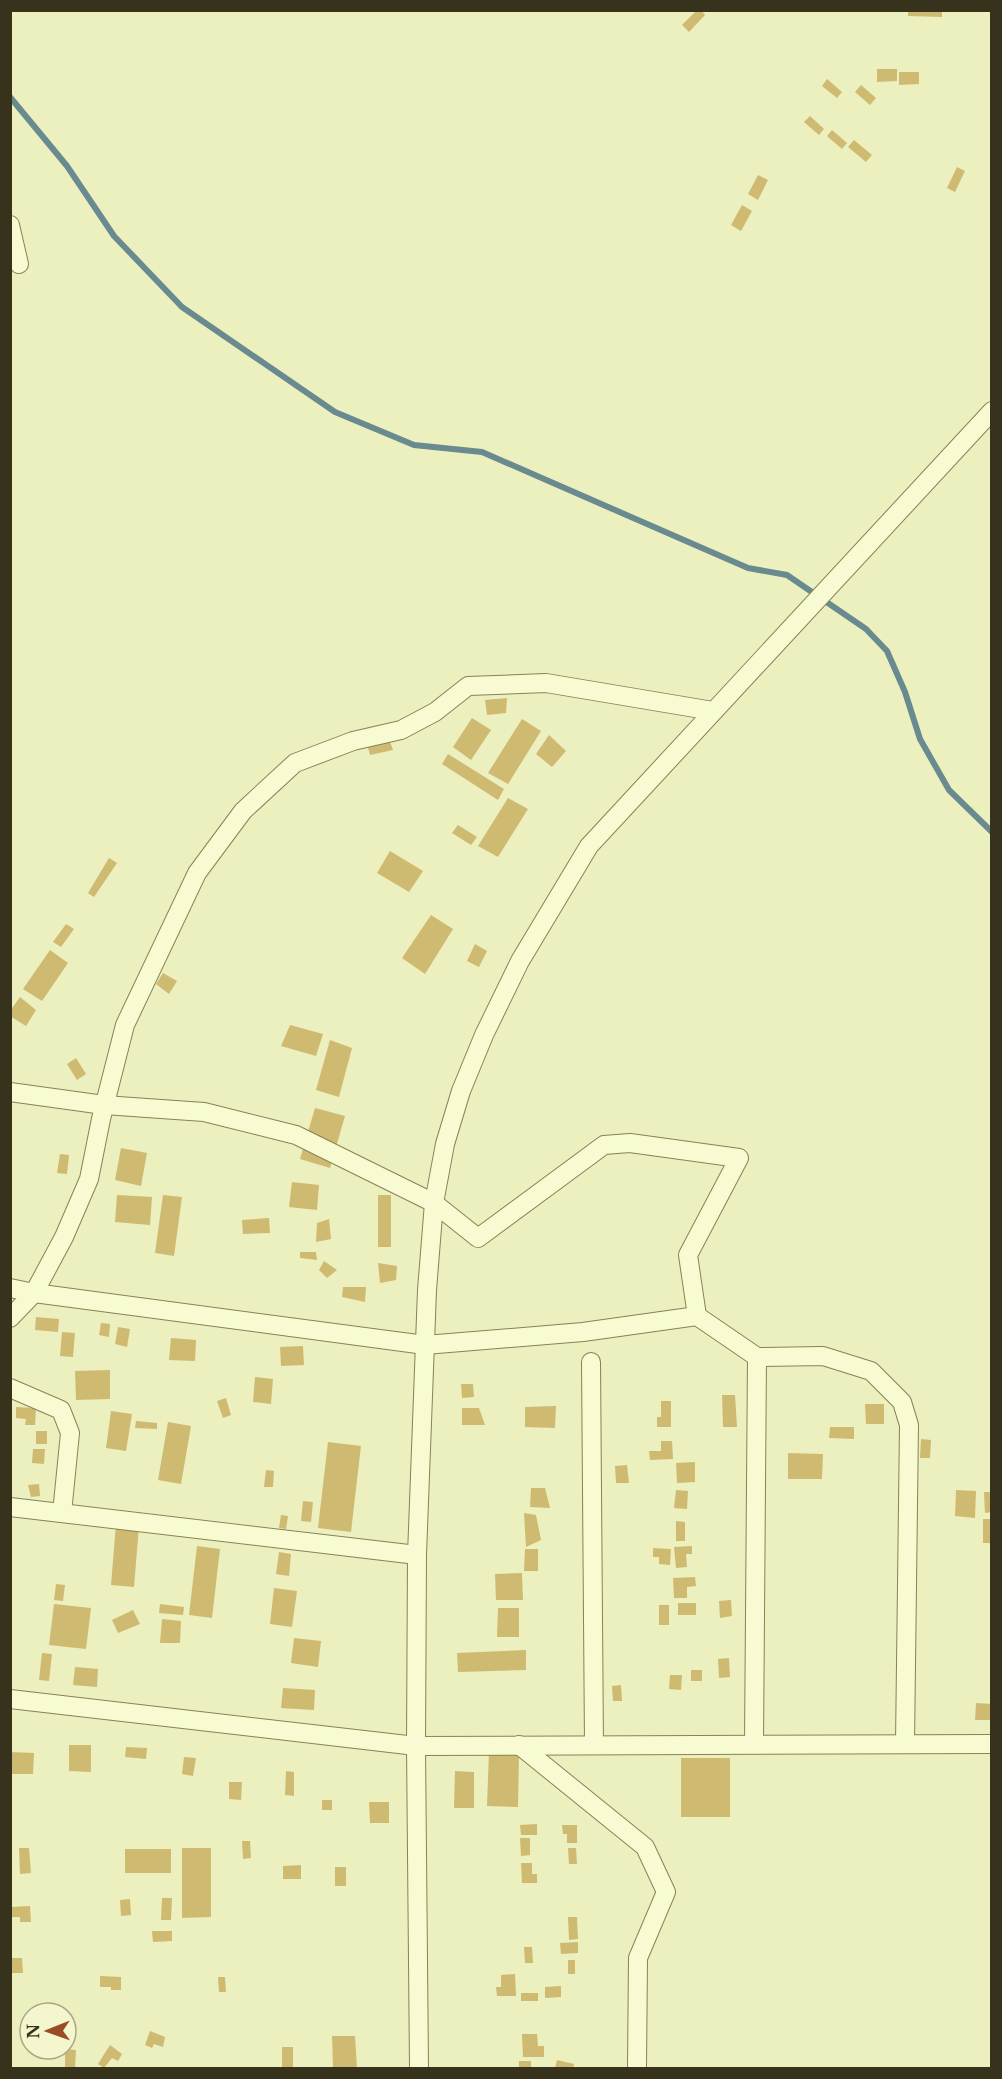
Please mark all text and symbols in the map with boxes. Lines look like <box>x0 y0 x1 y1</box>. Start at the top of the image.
north arrow <box>18 2001 78 2061</box>
text: N <box>23 2024 43 2039</box>

